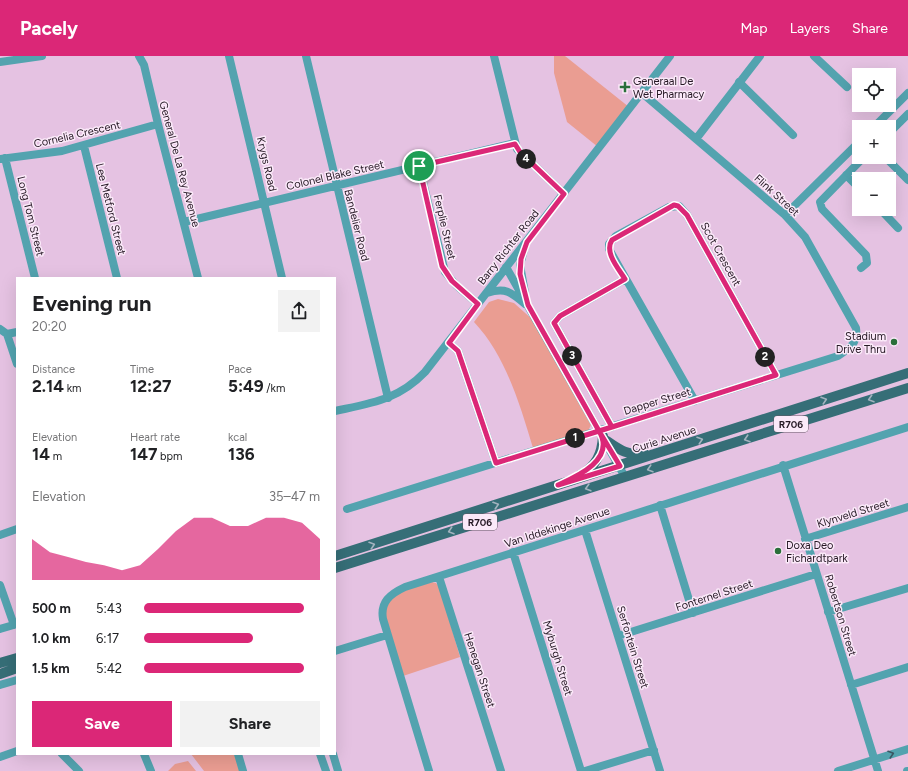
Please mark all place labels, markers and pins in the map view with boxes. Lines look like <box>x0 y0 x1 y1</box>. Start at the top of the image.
place label: Generaal De Wet Pharmacy <box>633 75 705 101</box>
marker: Generaal De Wet Pharmacy <box>620 82 630 92</box>
pin <box>402 149 436 183</box>
pin: 4 <box>516 149 536 169</box>
place label: Stadium Drive Thru <box>836 330 886 356</box>
marker: Stadium Drive Thru <box>889 337 899 347</box>
pin: 3 <box>562 346 582 366</box>
pin: 2 <box>755 347 775 367</box>
pin: 1 <box>565 428 585 448</box>
place label: Doxa Deo Fichardtpark <box>786 539 848 565</box>
marker: Doxa Deo Fichardtpark <box>773 546 783 556</box>

